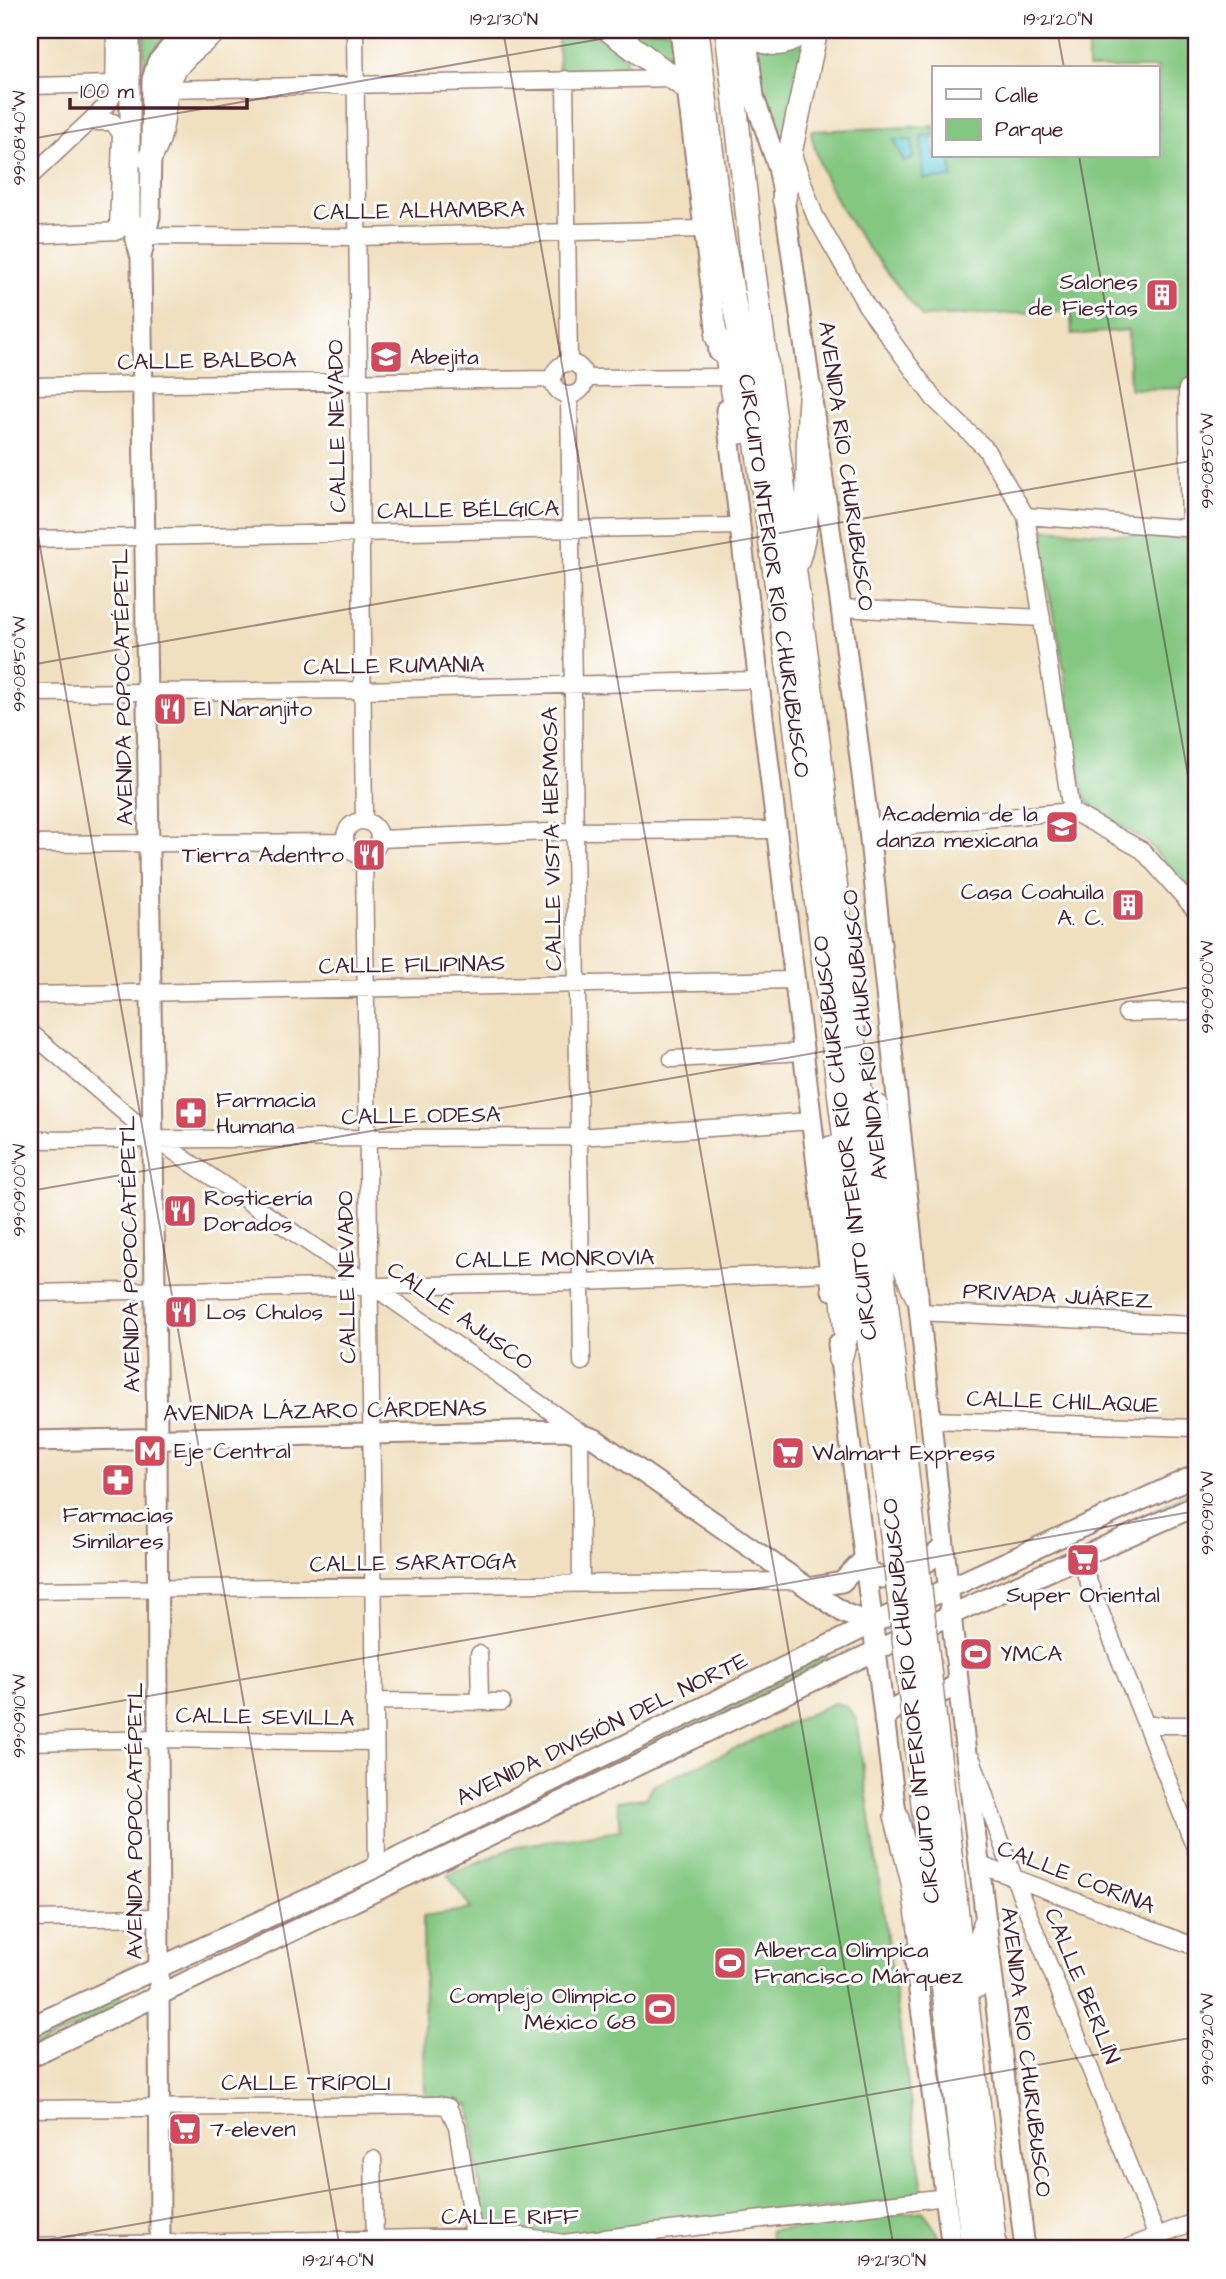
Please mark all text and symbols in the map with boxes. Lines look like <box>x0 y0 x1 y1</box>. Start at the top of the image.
text: 19°21'30"N <box>470 7 538 32</box>
text: 19°21'20"N <box>1023 7 1093 32</box>
scale bar <box>70 66 247 110</box>
legend <box>932 66 1160 158</box>
text: 100 m <box>80 77 135 106</box>
text: Calle <box>995 81 1039 110</box>
text: 99°08'40"W <box>7 90 32 186</box>
text: Parque <box>995 115 1063 144</box>
street label: CALLE ALHAMBRA <box>313 193 525 229</box>
place label: Salones de Fiestas <box>1029 266 1138 324</box>
building icon: Salones de Fiestas <box>1143 276 1181 314</box>
street label: AVENIDA RÍO CHURUBUSCO <box>810 319 882 613</box>
school or university icon: Abejita <box>367 338 405 376</box>
street label: CALLE NEVADO <box>319 339 355 513</box>
place label: Abejita <box>410 341 479 373</box>
street label: CALLE BALBOA <box>117 343 297 379</box>
street label: CIRCUITO INTERIOR RÍO CHURUBUSCO <box>730 372 818 780</box>
text: 99°08'50"W <box>1195 413 1220 509</box>
street label: CALLE BÉLGICA <box>377 492 560 528</box>
street label: AVENIDA POPOCATÉPETL <box>105 548 141 826</box>
text: 99°08'50"W <box>7 616 32 712</box>
street label: CALLE RUMANIA <box>303 648 485 684</box>
restaurant icon: El Naranjito <box>151 690 189 728</box>
place label: El Naranjito <box>194 693 312 725</box>
street label: CALLE VISTA HERMOSA <box>534 706 570 972</box>
place label: Academia de la danza mexicana <box>877 798 1038 856</box>
school or university icon: Academia de la danza mexicana <box>1043 808 1081 846</box>
restaurant icon: Tierra Adentro <box>350 836 388 874</box>
place label: Tierra Adentro <box>182 839 344 871</box>
place label: Casa Coahuila A. C. <box>961 876 1104 934</box>
building icon: Casa Coahuila A. C. <box>1109 886 1147 924</box>
street label: AVENIDA RÍO CHURUBUSCO <box>834 888 896 1182</box>
street label: CIRCUITO INTERIOR RÍO CHURUBUSCO <box>804 934 886 1342</box>
text: 99°09'00"W <box>1195 941 1220 1033</box>
street label: CALLE FILIPINAS <box>318 947 506 983</box>
place label: Farmacia Humana <box>216 1084 316 1142</box>
pharmacy icon: Farmacia Humana <box>172 1094 210 1132</box>
street label: CALLE ODESA <box>341 1099 501 1133</box>
street label: AVENIDA POPOCATÉPETL <box>112 1115 148 1393</box>
text: 99°09'00"W <box>7 1144 32 1236</box>
place label: Rosticería Dorados <box>204 1182 313 1240</box>
street label: CALLE NEVADO <box>329 1190 365 1364</box>
restaurant icon: Rosticería Dorados <box>161 1192 199 1230</box>
street label: CALLE MONROVIA <box>455 1241 655 1277</box>
street label: CALLE AJUSCO <box>380 1254 540 1378</box>
street label: PRIVADA JUÁREZ <box>962 1275 1154 1317</box>
restaurant icon: Los Chulos <box>162 1293 200 1331</box>
place label: Los Chulos <box>206 1296 323 1328</box>
street label: CALLE CHILAQUE <box>966 1383 1160 1421</box>
street label: AVENIDA LÁZARO CÁRDENAS <box>163 1392 487 1430</box>
metro station icon: Eje Central <box>131 1432 169 1470</box>
supermarket icon: Walmart Express <box>769 1434 807 1472</box>
place label: Eje Central <box>174 1435 291 1467</box>
place label: Walmart Express <box>812 1437 995 1469</box>
pharmacy icon: Farmacias Similares <box>99 1461 137 1499</box>
text: 99°09'10"W <box>1195 1471 1220 1555</box>
street label: CIRCUITO INTERIOR RÍO CHURUBUSCO <box>874 1497 948 1905</box>
place label: Farmacias Similares <box>62 1499 174 1557</box>
supermarket icon: Super Oriental <box>1064 1541 1102 1579</box>
street label: CALLE SARATOGA <box>309 1545 517 1581</box>
place label: Super Oriental <box>1006 1579 1160 1611</box>
sports icon: YMCA <box>957 1635 995 1673</box>
place label: YMCA <box>1000 1638 1063 1670</box>
street label: AVENIDA DIVISIÓN DEL NORTE <box>451 1644 754 1814</box>
text: 99°09'10"W <box>7 1674 32 1758</box>
street label: AVENIDA POPOCATÉPETL <box>119 1682 151 1960</box>
street label: CALLE SEVILLA <box>175 1699 355 1735</box>
street label: CALLE CORINA <box>993 1832 1160 1922</box>
street label: CALLE BERLÍN <box>1036 1903 1128 2069</box>
street label: AVENIDA RÍO CHURUBUSCO <box>992 1905 1060 2199</box>
place label: Alberca Olímpica Francisco Márquez <box>754 1934 963 1992</box>
sports icon: Alberca Olímpica Francisco Márquez <box>711 1944 749 1982</box>
place label: Complejo Olímpico México 68 <box>450 1980 636 2038</box>
sports icon: Complejo Olímpico México 68 <box>641 1990 679 2028</box>
text: 99°09'20"W <box>1195 1993 1220 2085</box>
street label: CALLE TRÍPOLI <box>221 2067 391 2099</box>
supermarket icon: 7-eleven <box>166 2110 204 2148</box>
place label: 7-eleven <box>210 2113 296 2145</box>
street label: CALLE RIFF <box>441 2201 579 2233</box>
text: 19°21'40"N <box>302 2248 374 2273</box>
text: 19°21'30"N <box>858 2248 926 2273</box>

